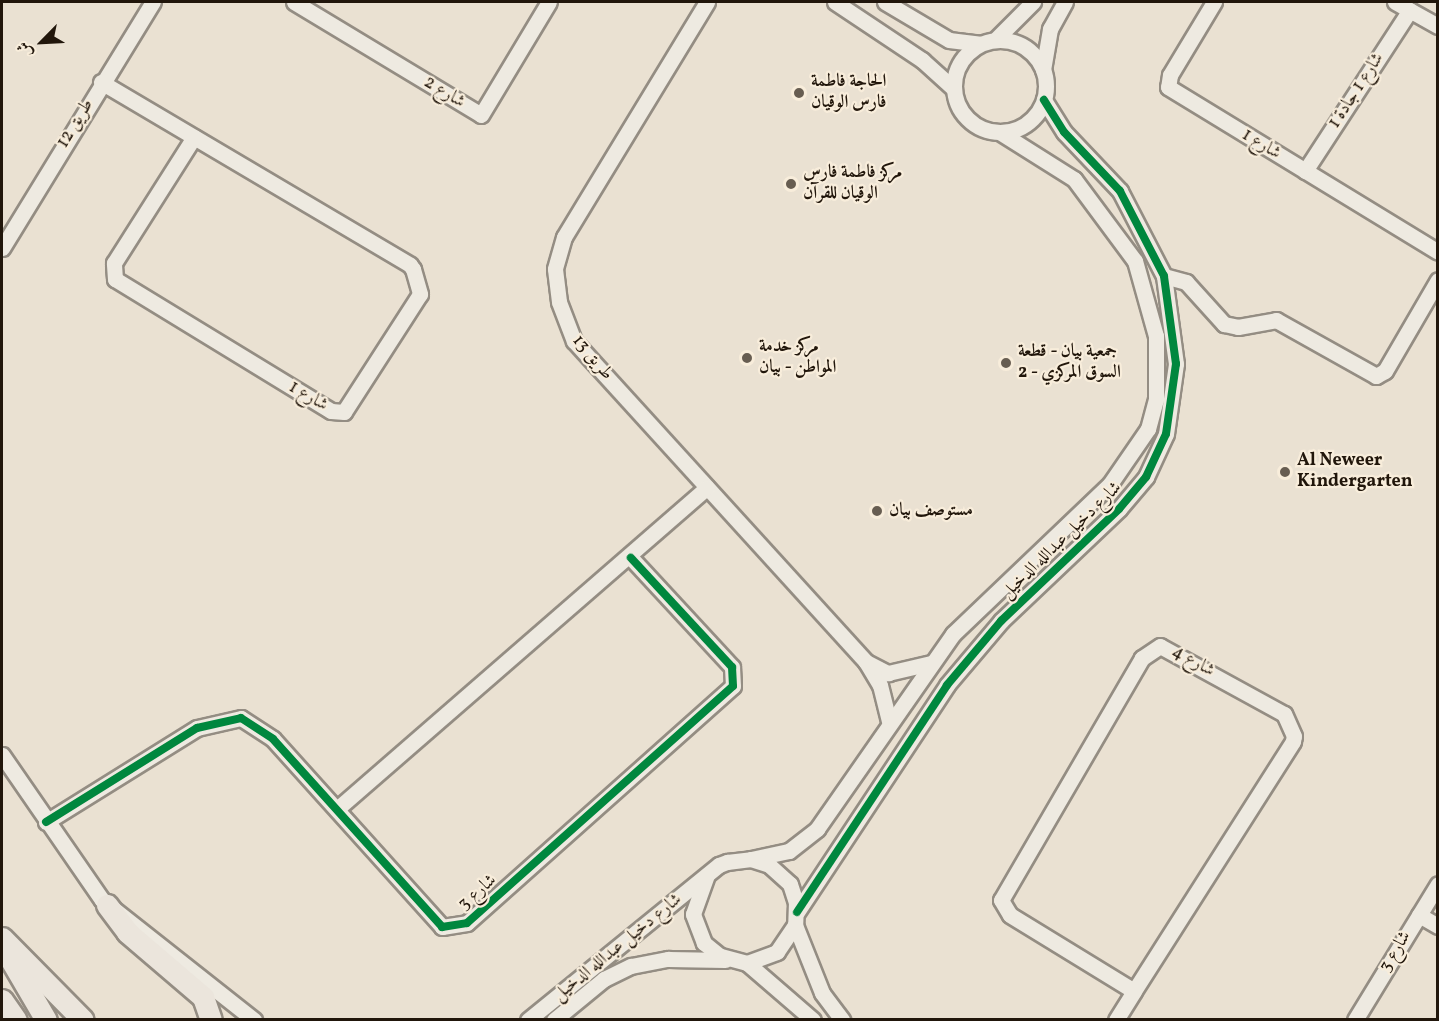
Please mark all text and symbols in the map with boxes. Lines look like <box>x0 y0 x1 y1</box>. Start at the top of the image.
north arrow <box>12 12 72 72</box>
text: ش <box>12 38 39 61</box>
street label: شارع 1 جادة 1 <box>1325 49 1389 133</box>
street label: شارع 2 <box>419 72 469 114</box>
place label: الحاجة فاطمة فارس الوقيان <box>811 72 887 115</box>
marker: الحاجة فاطمة فارس الوقيان <box>792 86 806 100</box>
street label: طريق 12 <box>53 96 99 152</box>
street label: شارع 1 <box>1238 125 1284 165</box>
place label: مركز فاطمة فارس الوقيان للقرآن <box>803 163 902 206</box>
marker: مركز فاطمة فارس الوقيان للقرآن <box>784 177 798 191</box>
street label: طريق 13 <box>567 331 617 385</box>
place label: مركز خدمة المواطن - بيان <box>759 337 837 380</box>
place label: جمعية بيان - قطعة 2 - السوق المركزي <box>1018 342 1122 385</box>
marker: مركز خدمة المواطن - بيان <box>740 351 754 365</box>
marker: جمعية بيان - قطعة 2 - السوق المركزي <box>999 356 1013 370</box>
street label: شارع 1 <box>284 377 332 417</box>
place label: Al Neweer Kindergarten <box>1297 451 1413 494</box>
marker: Al Neweer Kindergarten <box>1278 465 1292 479</box>
street label: شارع دخيل عبدالله الدخيل <box>997 478 1127 604</box>
place label: مستوصف بيان <box>889 500 973 522</box>
marker: مستوصف بيان <box>870 504 884 518</box>
street label: شارع 4 <box>1168 642 1218 682</box>
street label: شارع 3 <box>454 870 502 916</box>
street label: شارع دخيل عبدالله الدخيل <box>549 889 687 1007</box>
street label: شارع 3 <box>1375 928 1417 976</box>

